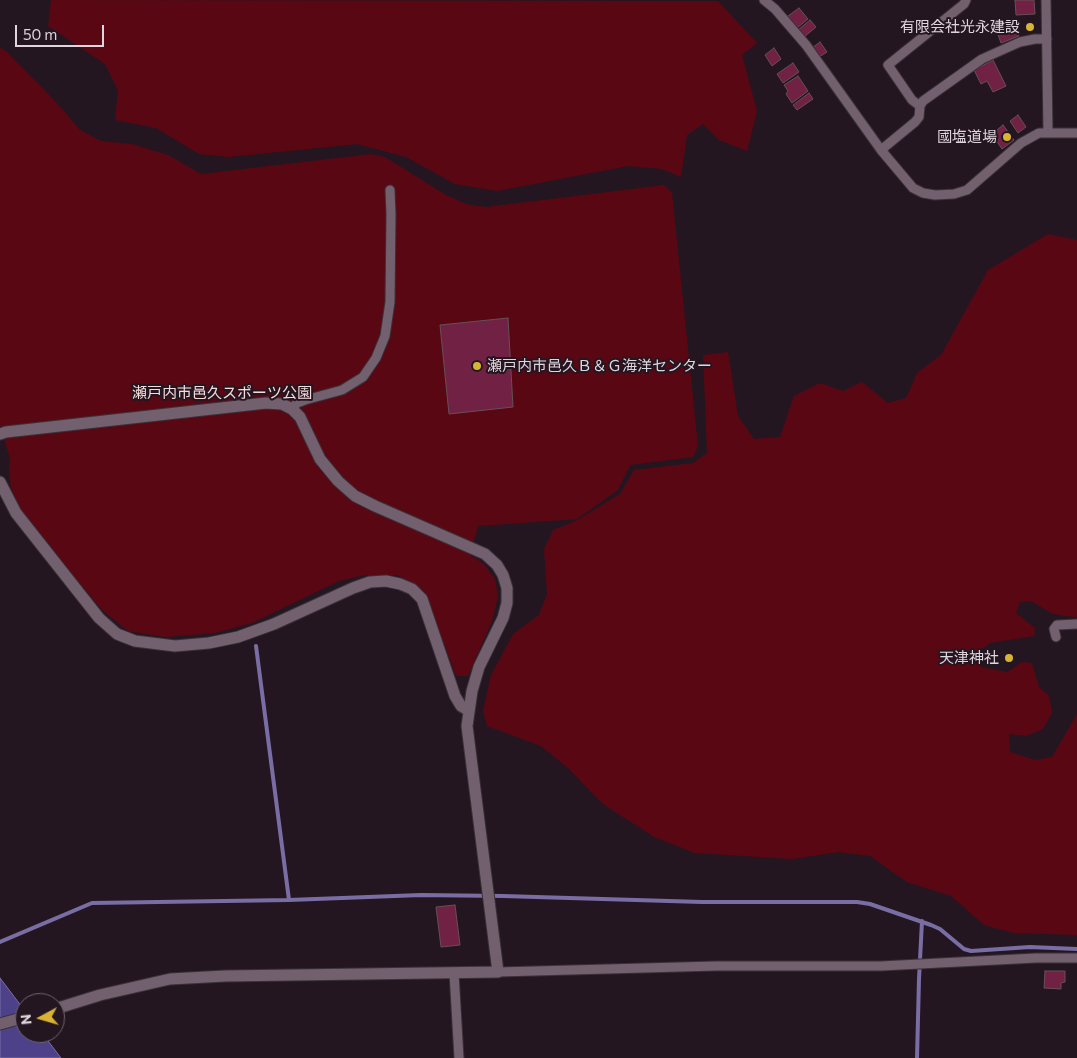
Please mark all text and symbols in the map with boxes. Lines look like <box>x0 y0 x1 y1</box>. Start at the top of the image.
scale bar <box>18 15 106 47</box>
place label: 有限会社光永建設 <box>900 18 1020 36</box>
marker: 有限会社光永建設 <box>1024 21 1036 33</box>
text: 50 m <box>23 25 57 43</box>
place label: 國塩道場 <box>937 128 997 146</box>
marker: 國塩道場 <box>1001 131 1013 143</box>
place label: 瀬戸内市邑久Ｂ＆Ｇ海洋センター <box>487 357 712 375</box>
marker: 瀬戸内市邑久Ｂ＆Ｇ海洋センター <box>471 360 483 372</box>
park label: 瀬戸内市邑久スポーツ公園 <box>132 384 312 402</box>
place label: 天津神社 <box>939 649 999 667</box>
marker: 天津神社 <box>1003 652 1015 664</box>
north arrow <box>15 993 65 1043</box>
text: N <box>17 1013 35 1026</box>

